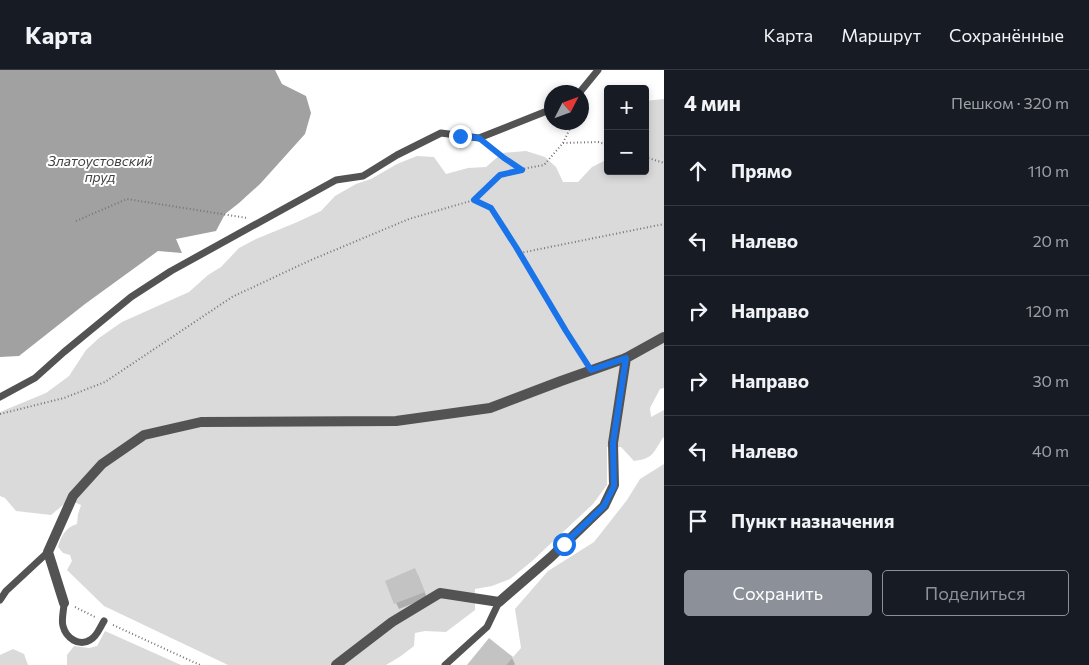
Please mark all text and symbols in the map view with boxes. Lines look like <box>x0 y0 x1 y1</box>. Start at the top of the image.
text: Карта <box>25 20 92 49</box>
text: Карта <box>764 24 813 46</box>
text: Маршрут <box>841 24 921 46</box>
text: Сохранённые <box>949 24 1064 46</box>
north arrow <box>544 85 589 130</box>
map controls <box>604 85 649 175</box>
button: + <box>604 85 649 130</box>
text: 4 мин <box>684 90 741 115</box>
text: Пешком · 320 m <box>951 93 1069 112</box>
route end <box>449 125 472 148</box>
button: − <box>604 130 649 175</box>
water label: Златоустовский пруд <box>48 152 152 185</box>
icon: ahead <box>684 157 712 185</box>
text: Прямо <box>731 159 792 182</box>
text: 110 m <box>1028 161 1069 180</box>
icon: left <box>684 227 712 255</box>
text: Налево <box>731 229 798 252</box>
text: 20 m <box>1033 231 1069 250</box>
icon: right <box>684 297 712 325</box>
text: Направо <box>731 299 809 322</box>
text: 120 m <box>1026 301 1069 320</box>
icon: right <box>684 367 712 395</box>
text: Направо <box>731 369 809 392</box>
text: 30 m <box>1032 371 1069 390</box>
icon: left <box>684 437 712 465</box>
text: Налево <box>731 439 798 462</box>
text: 40 m <box>1032 441 1069 460</box>
icon: arrive <box>684 507 712 535</box>
text: Пункт назначения <box>731 509 894 532</box>
route start <box>553 533 576 556</box>
button: Сохранить <box>684 570 872 616</box>
button: Поделиться <box>882 570 1069 616</box>

